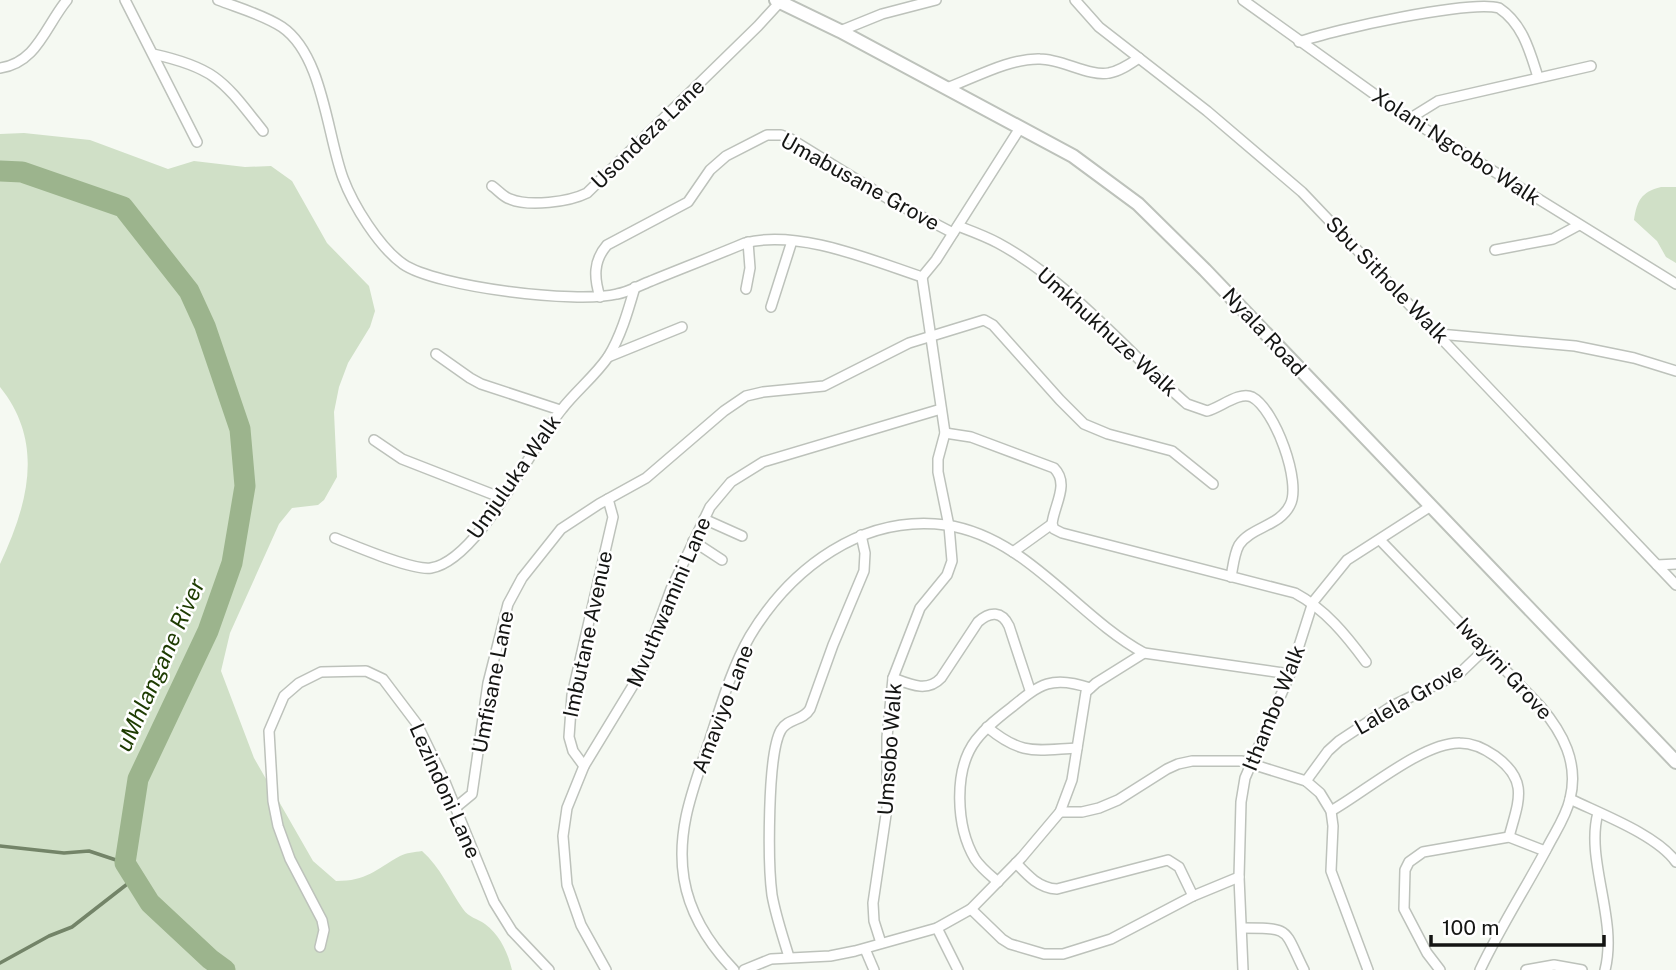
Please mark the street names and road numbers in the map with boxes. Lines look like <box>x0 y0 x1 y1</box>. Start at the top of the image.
street label: Usondeza Lane <box>586 73 710 194</box>
street label: Xolani Ngcobo Walk <box>1368 83 1545 210</box>
street label: Umabusane Grove <box>776 128 944 236</box>
street label: Sbu Sithole Walk <box>1321 211 1454 348</box>
street label: Umkhukhuze Walk <box>1032 262 1183 401</box>
street label: Nyala Road <box>1217 282 1311 381</box>
street label: Umjuluka Walk <box>462 410 566 544</box>
street label: Mvuthwamini Lane <box>621 513 716 691</box>
street label: Imbutane Avenue <box>558 548 617 719</box>
street label: Umfisane Lane <box>466 609 519 755</box>
street label: Iwayini Grove <box>1451 613 1558 725</box>
street label: Amaviyo Lane <box>687 641 758 776</box>
street label: Ithambo Walk <box>1237 641 1310 774</box>
street label: Lalela Grove <box>1350 657 1468 740</box>
street label: Umsobo Walk <box>872 682 907 816</box>
street label: Lezindoni Lane <box>405 719 486 862</box>

